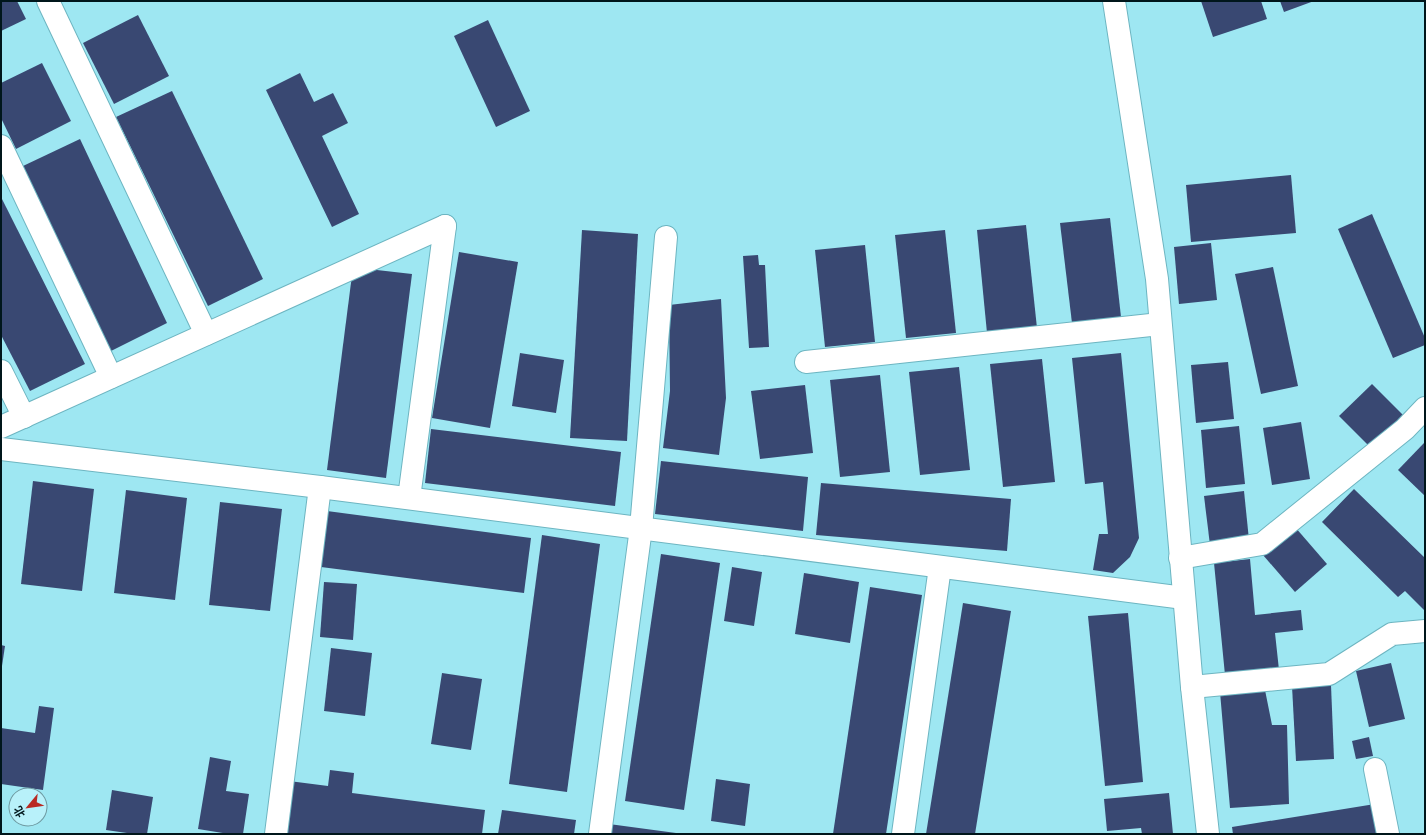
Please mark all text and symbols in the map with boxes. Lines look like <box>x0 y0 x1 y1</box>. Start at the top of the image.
north arrow <box>8 787 48 827</box>
text: 北 <box>11 804 27 820</box>

